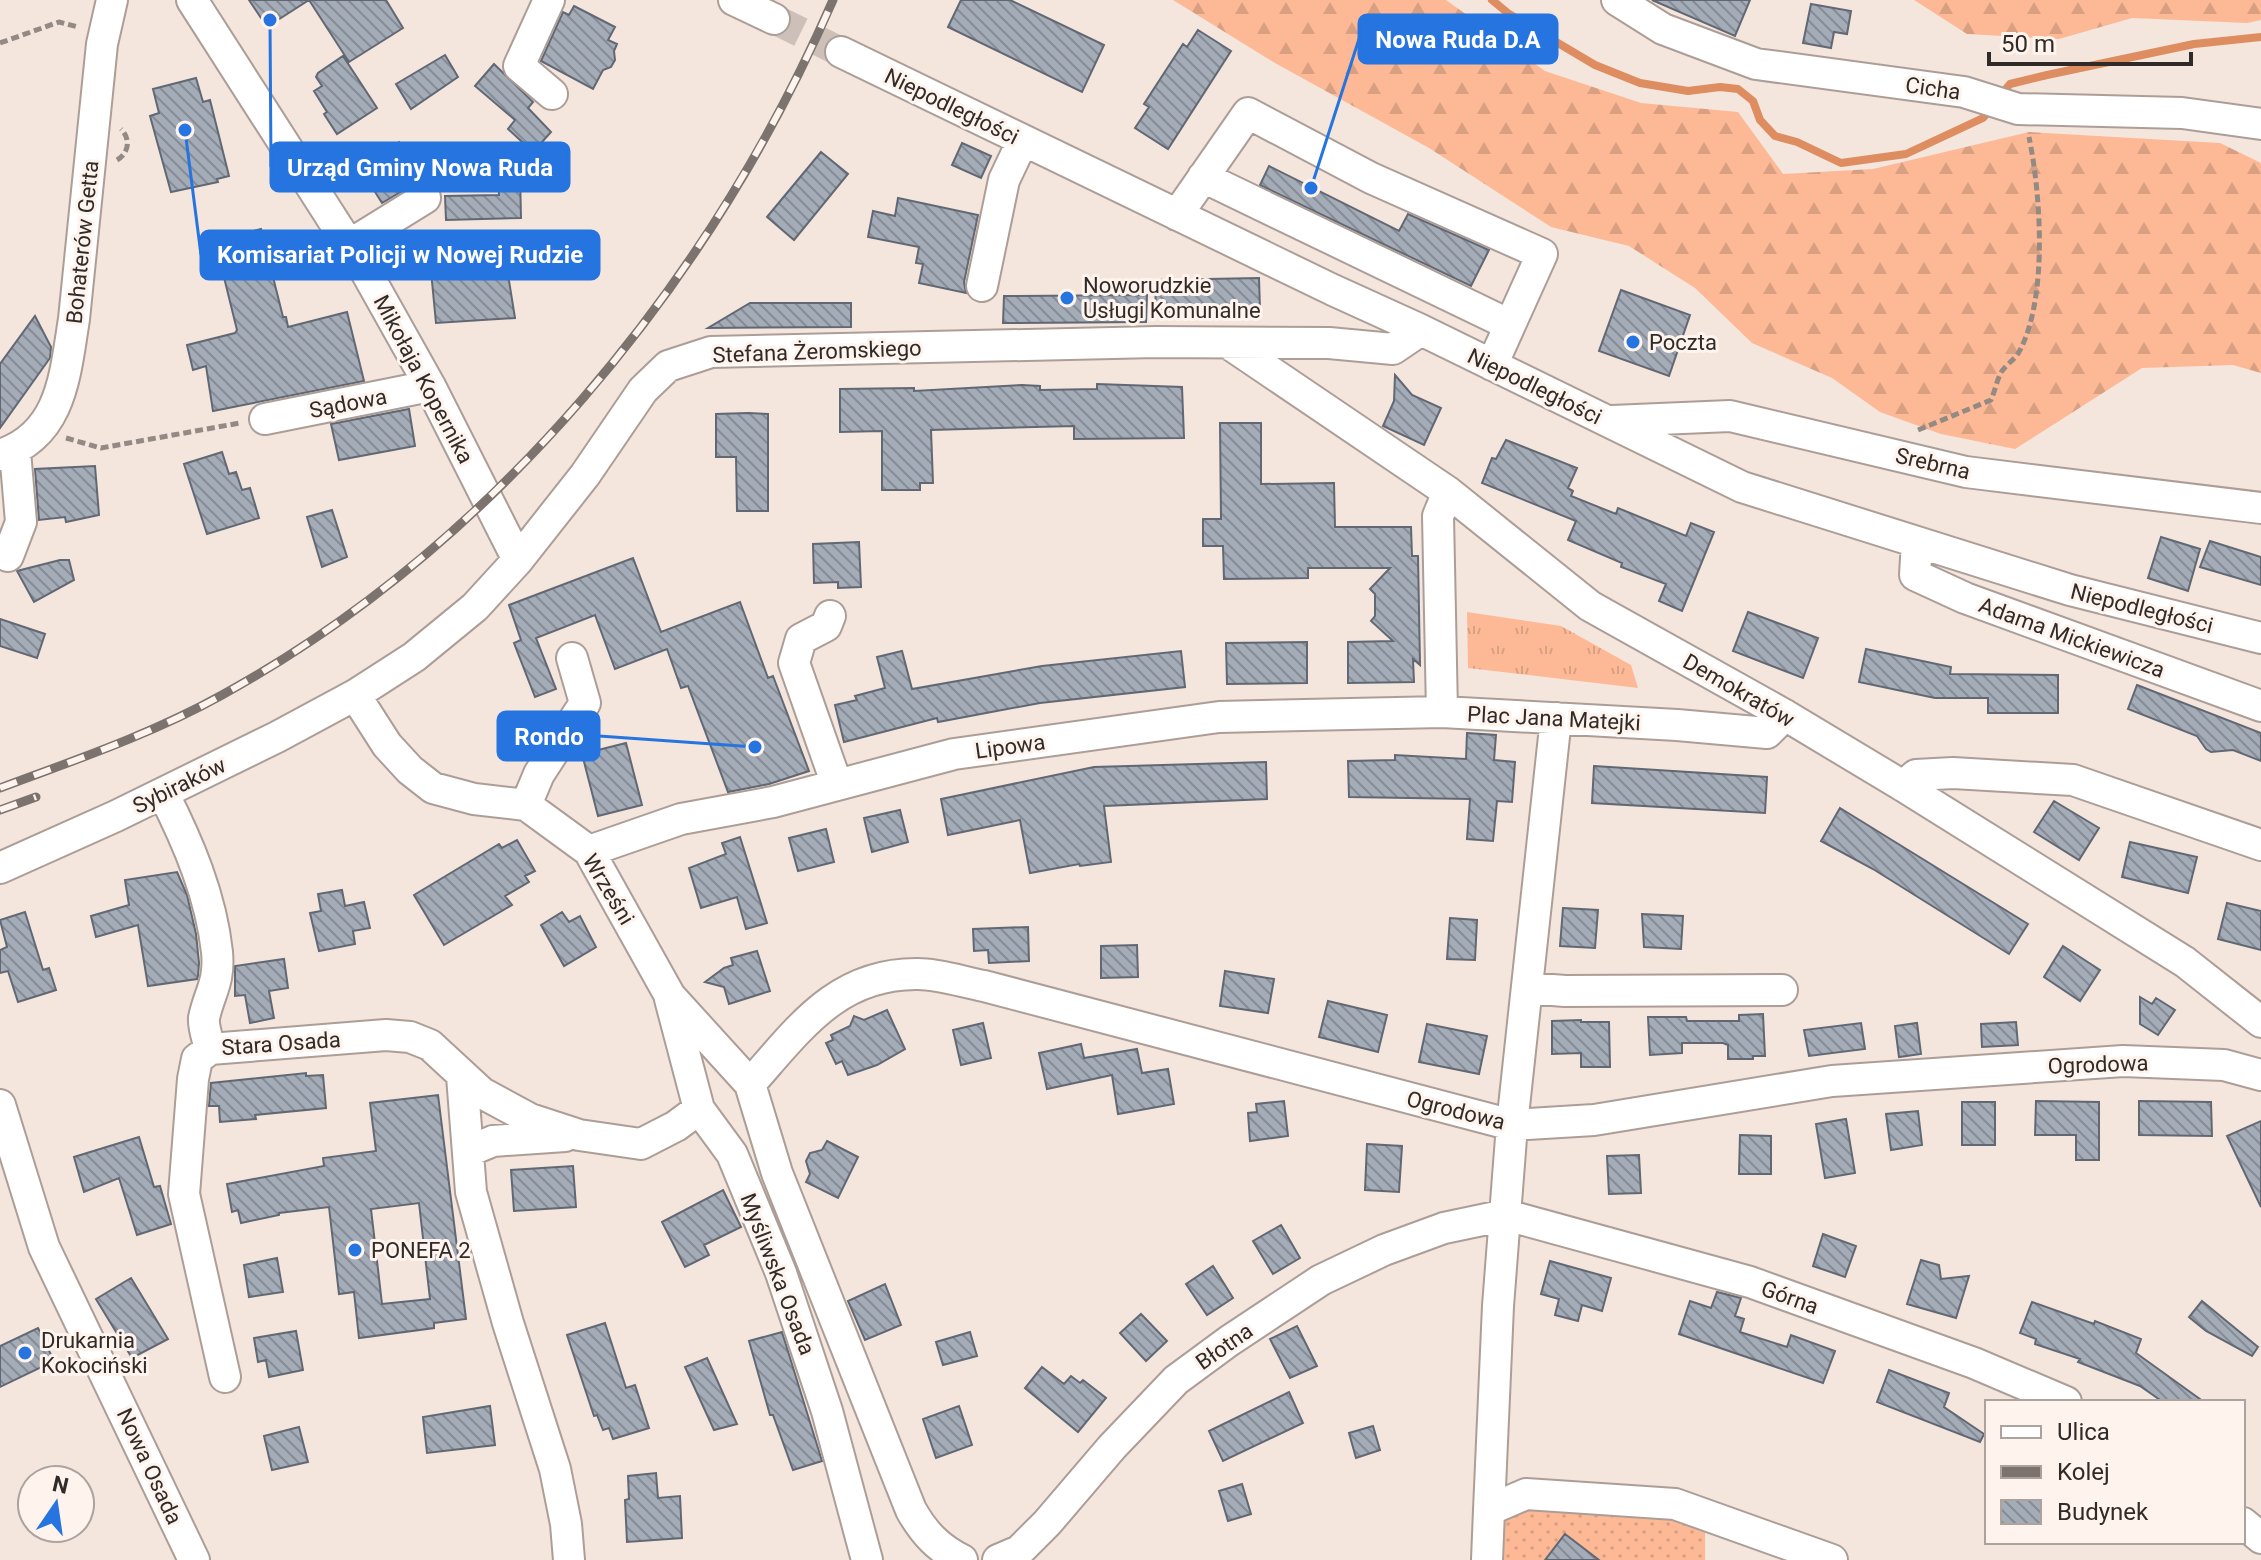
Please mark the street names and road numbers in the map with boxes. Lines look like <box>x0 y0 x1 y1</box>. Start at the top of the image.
street label: Niepodległości <box>881 63 1023 150</box>
street label: Cicha <box>1904 72 1962 105</box>
street label: Bohaterów Getta <box>61 159 104 325</box>
street label: Mikołaja Kopernika <box>369 291 478 468</box>
street label: Stefana Żeromskiego <box>712 335 922 368</box>
street label: Niepodległości <box>1464 343 1606 430</box>
street label: Sądowa <box>307 384 389 423</box>
street label: Srebrna <box>1893 443 1973 484</box>
street label: Niepodległości <box>2068 579 2216 638</box>
street label: Adama Mickiewicza <box>1975 592 2168 683</box>
street label: Demokratów <box>1679 649 1799 733</box>
street label: Plac Jana Matejki <box>1467 701 1641 736</box>
street label: Lipowa <box>973 729 1047 764</box>
street label: Sybiraków <box>129 752 230 819</box>
street label: Wrześni <box>578 849 639 929</box>
street label: Stara Osada <box>221 1027 342 1060</box>
street label: Ogrodowa <box>2047 1050 2149 1079</box>
street label: Ogrodowa <box>1404 1086 1508 1135</box>
street label: Myśliwska Osada <box>735 1190 820 1358</box>
street label: Górna <box>1758 1276 1822 1319</box>
street label: Błotna <box>1191 1318 1257 1375</box>
street label: Nowa Osada <box>112 1404 187 1528</box>

